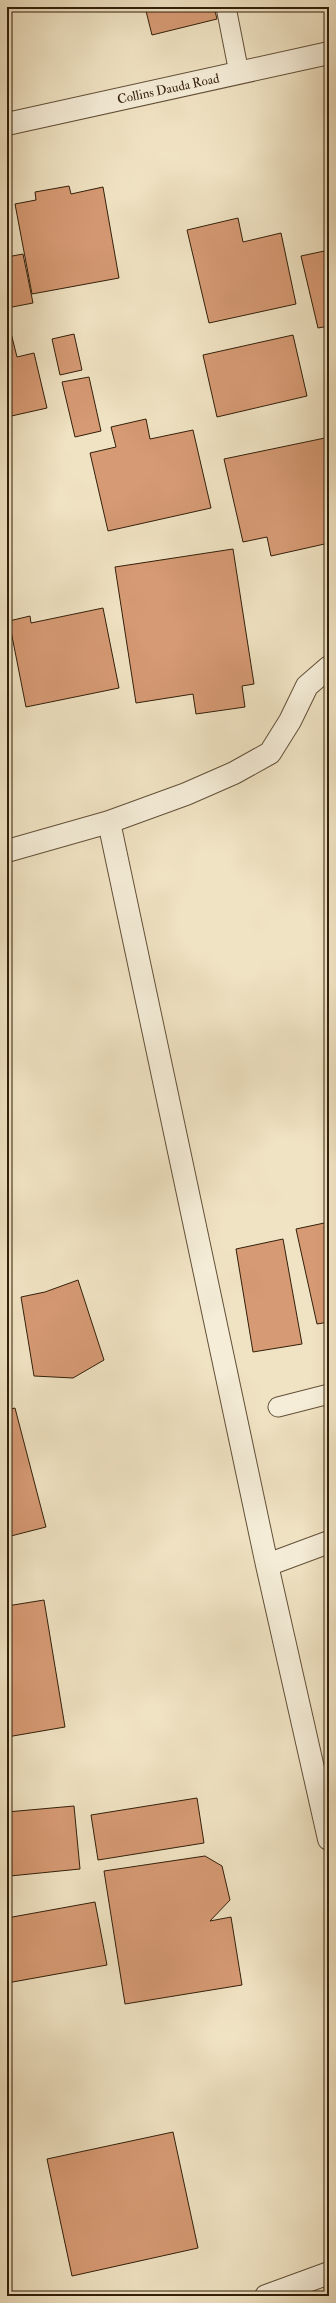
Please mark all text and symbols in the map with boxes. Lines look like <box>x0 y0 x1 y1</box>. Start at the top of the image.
street label: Collins Dauda Road <box>116 70 221 108</box>

